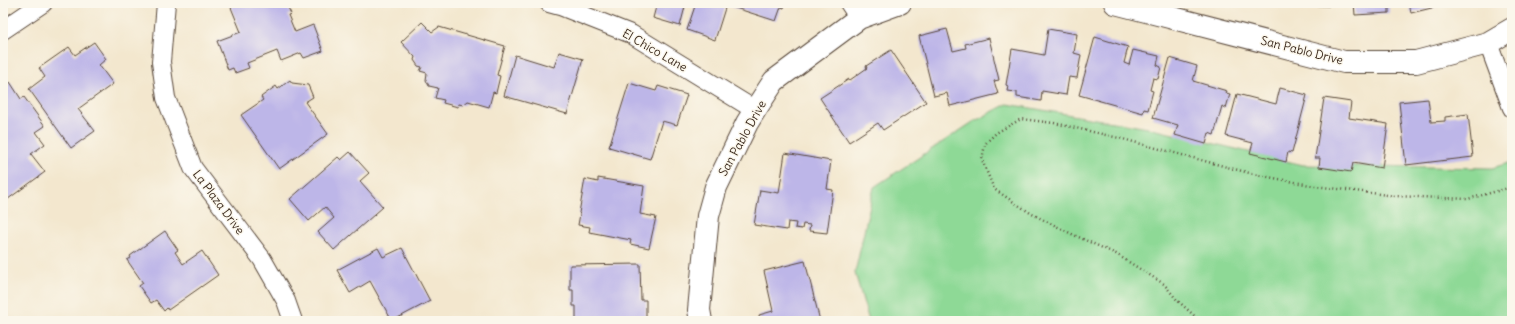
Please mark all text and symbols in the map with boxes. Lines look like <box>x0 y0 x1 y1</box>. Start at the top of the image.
street label: El Chico Lane <box>620 25 690 75</box>
street label: San Pablo Drive <box>1259 33 1345 67</box>
street label: San Pablo Drive <box>715 97 769 179</box>
street label: La Plaza Drive <box>190 167 248 237</box>

